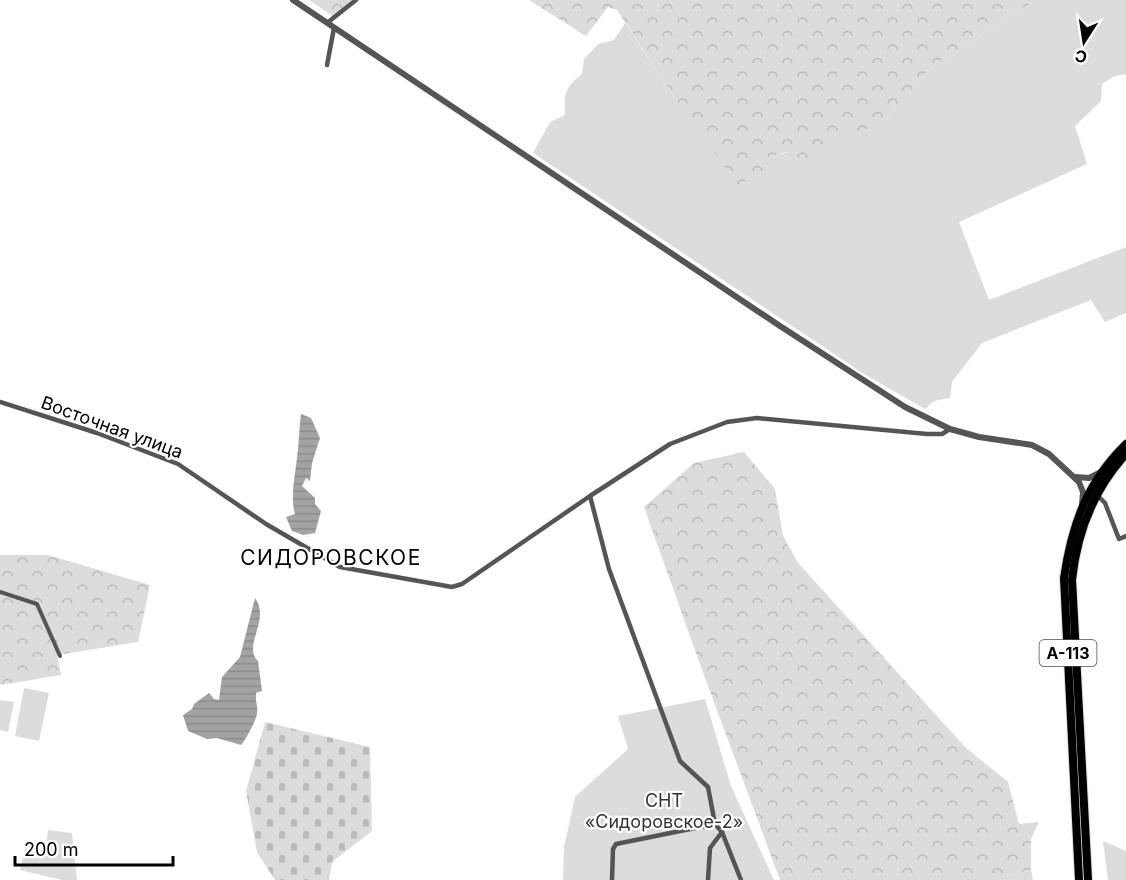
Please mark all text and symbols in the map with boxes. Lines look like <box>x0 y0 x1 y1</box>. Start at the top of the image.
north arrow <box>1054 12 1114 72</box>
text: С <box>1073 46 1089 68</box>
street label: Восточная улица <box>38 392 186 462</box>
district label: СИДОРОВСКОЕ <box>240 545 422 570</box>
road number: А-113 <box>1040 640 1096 666</box>
park label: СНТ «Сидоровское-2» <box>585 790 743 832</box>
scale bar <box>15 829 172 867</box>
text: 200 m <box>24 839 79 860</box>

